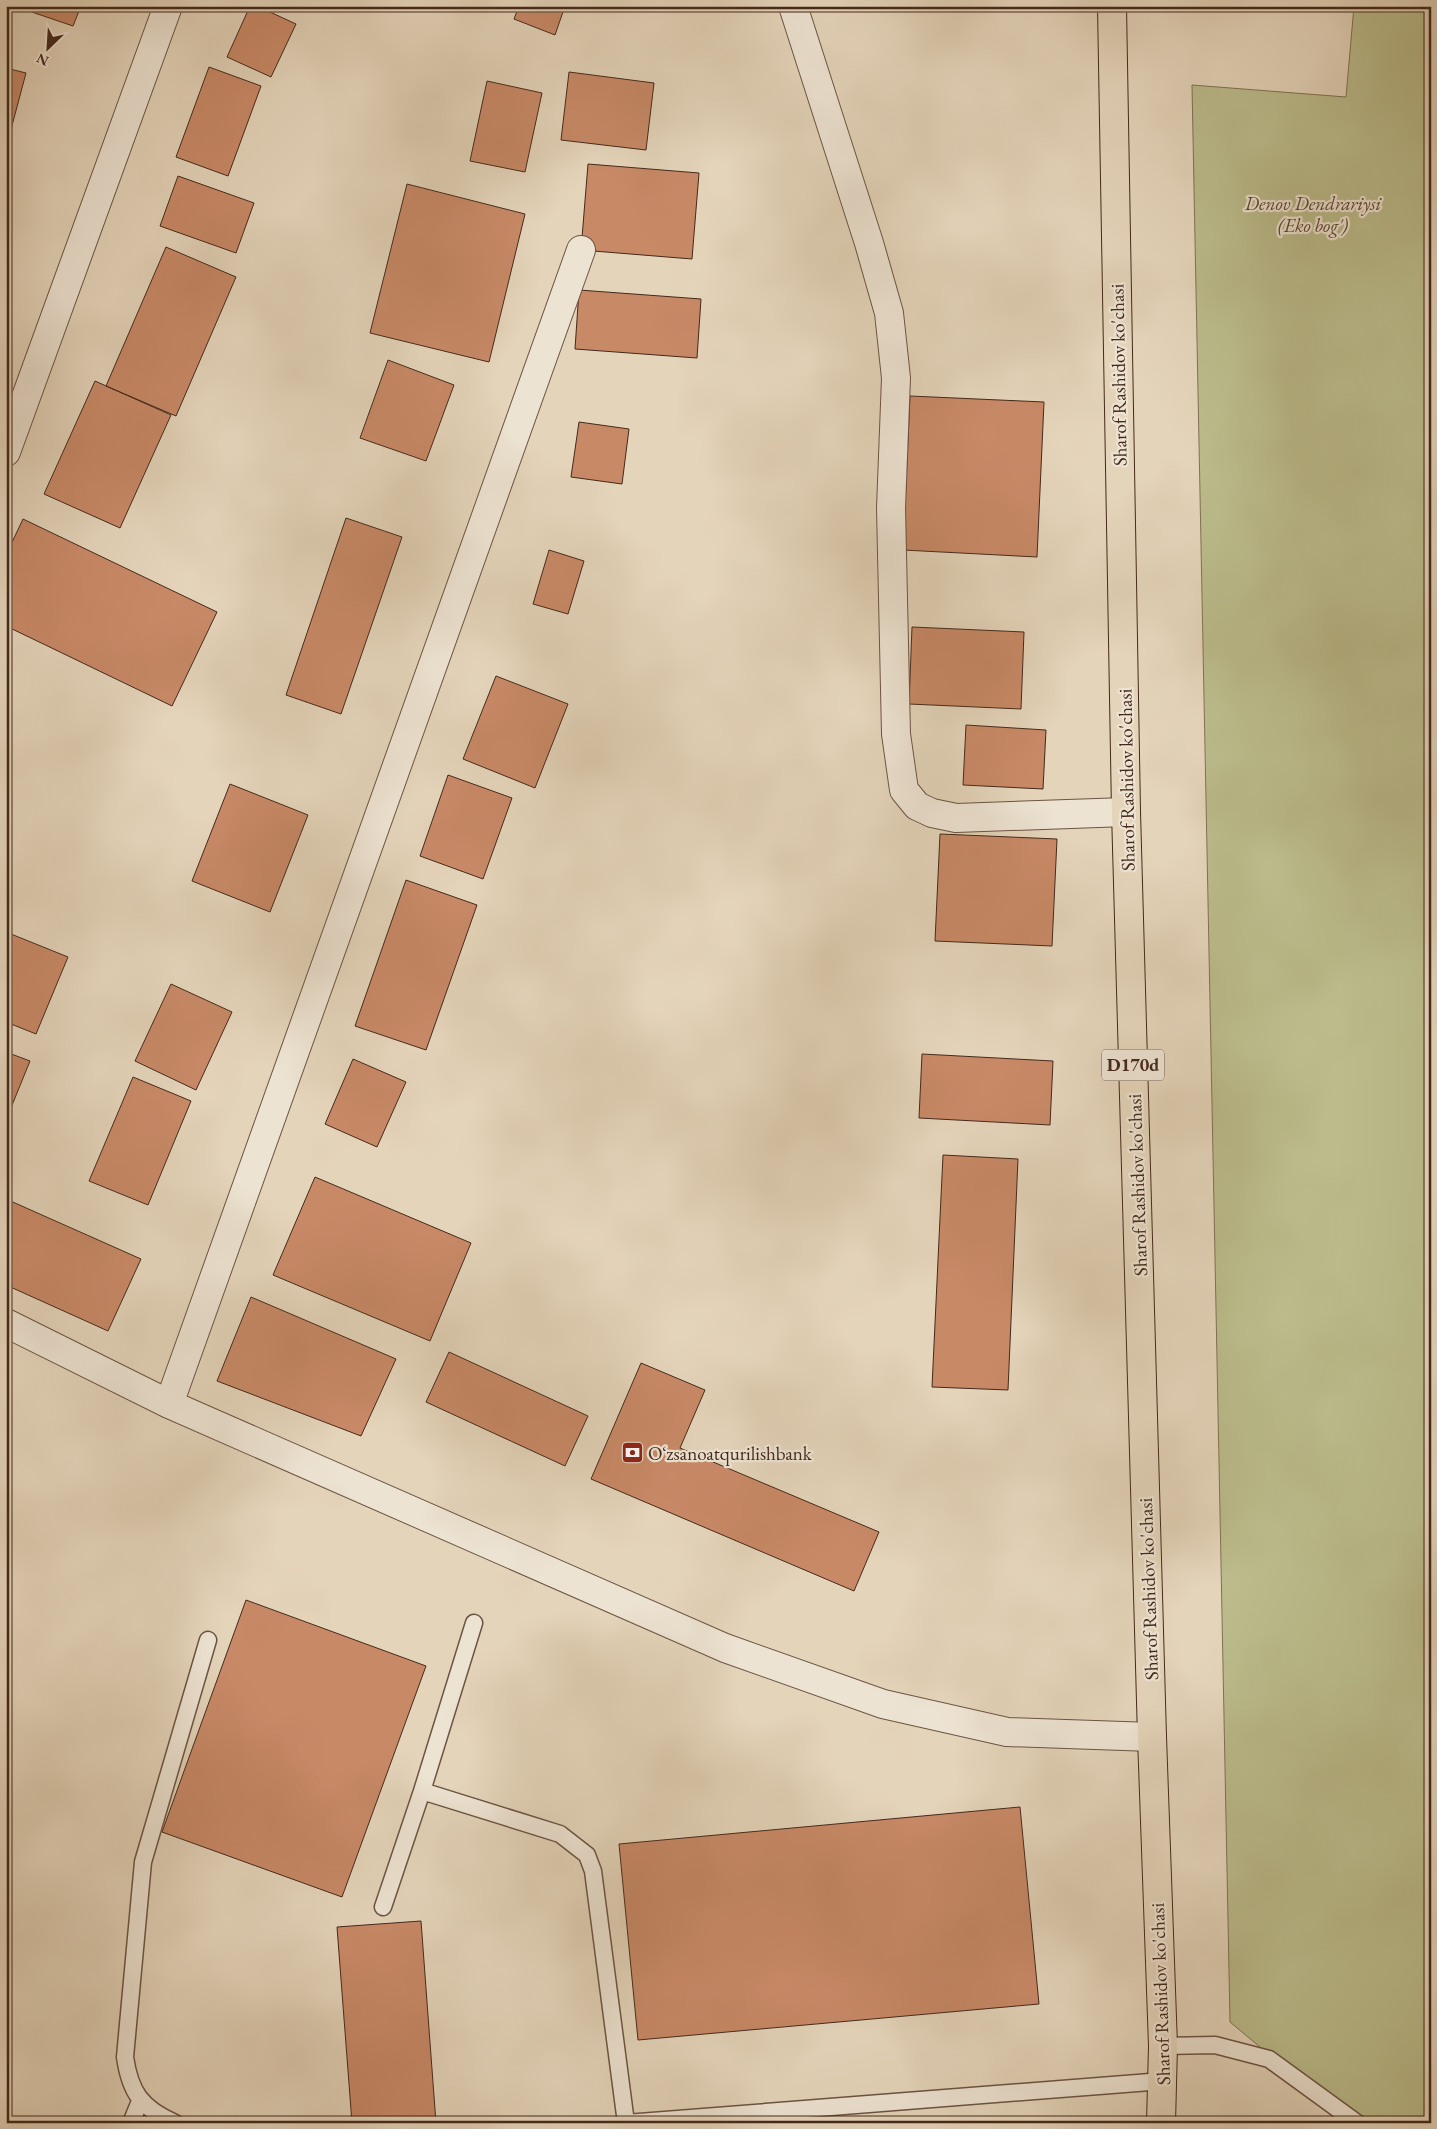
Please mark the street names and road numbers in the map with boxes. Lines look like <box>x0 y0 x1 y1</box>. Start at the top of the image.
street label: Sharof Rashidov ko'chasi <box>1104 283 1133 466</box>
street label: Sharof Rashidov ko'chasi <box>1112 688 1141 871</box>
road number: D170d <box>1102 1050 1164 1080</box>
street label: Sharof Rashidov ko'chasi <box>1122 1093 1153 1277</box>
street label: Sharof Rashidov ko'chasi <box>1133 1497 1164 1681</box>
street label: Sharof Rashidov ko'chasi <box>1145 1902 1176 2086</box>

